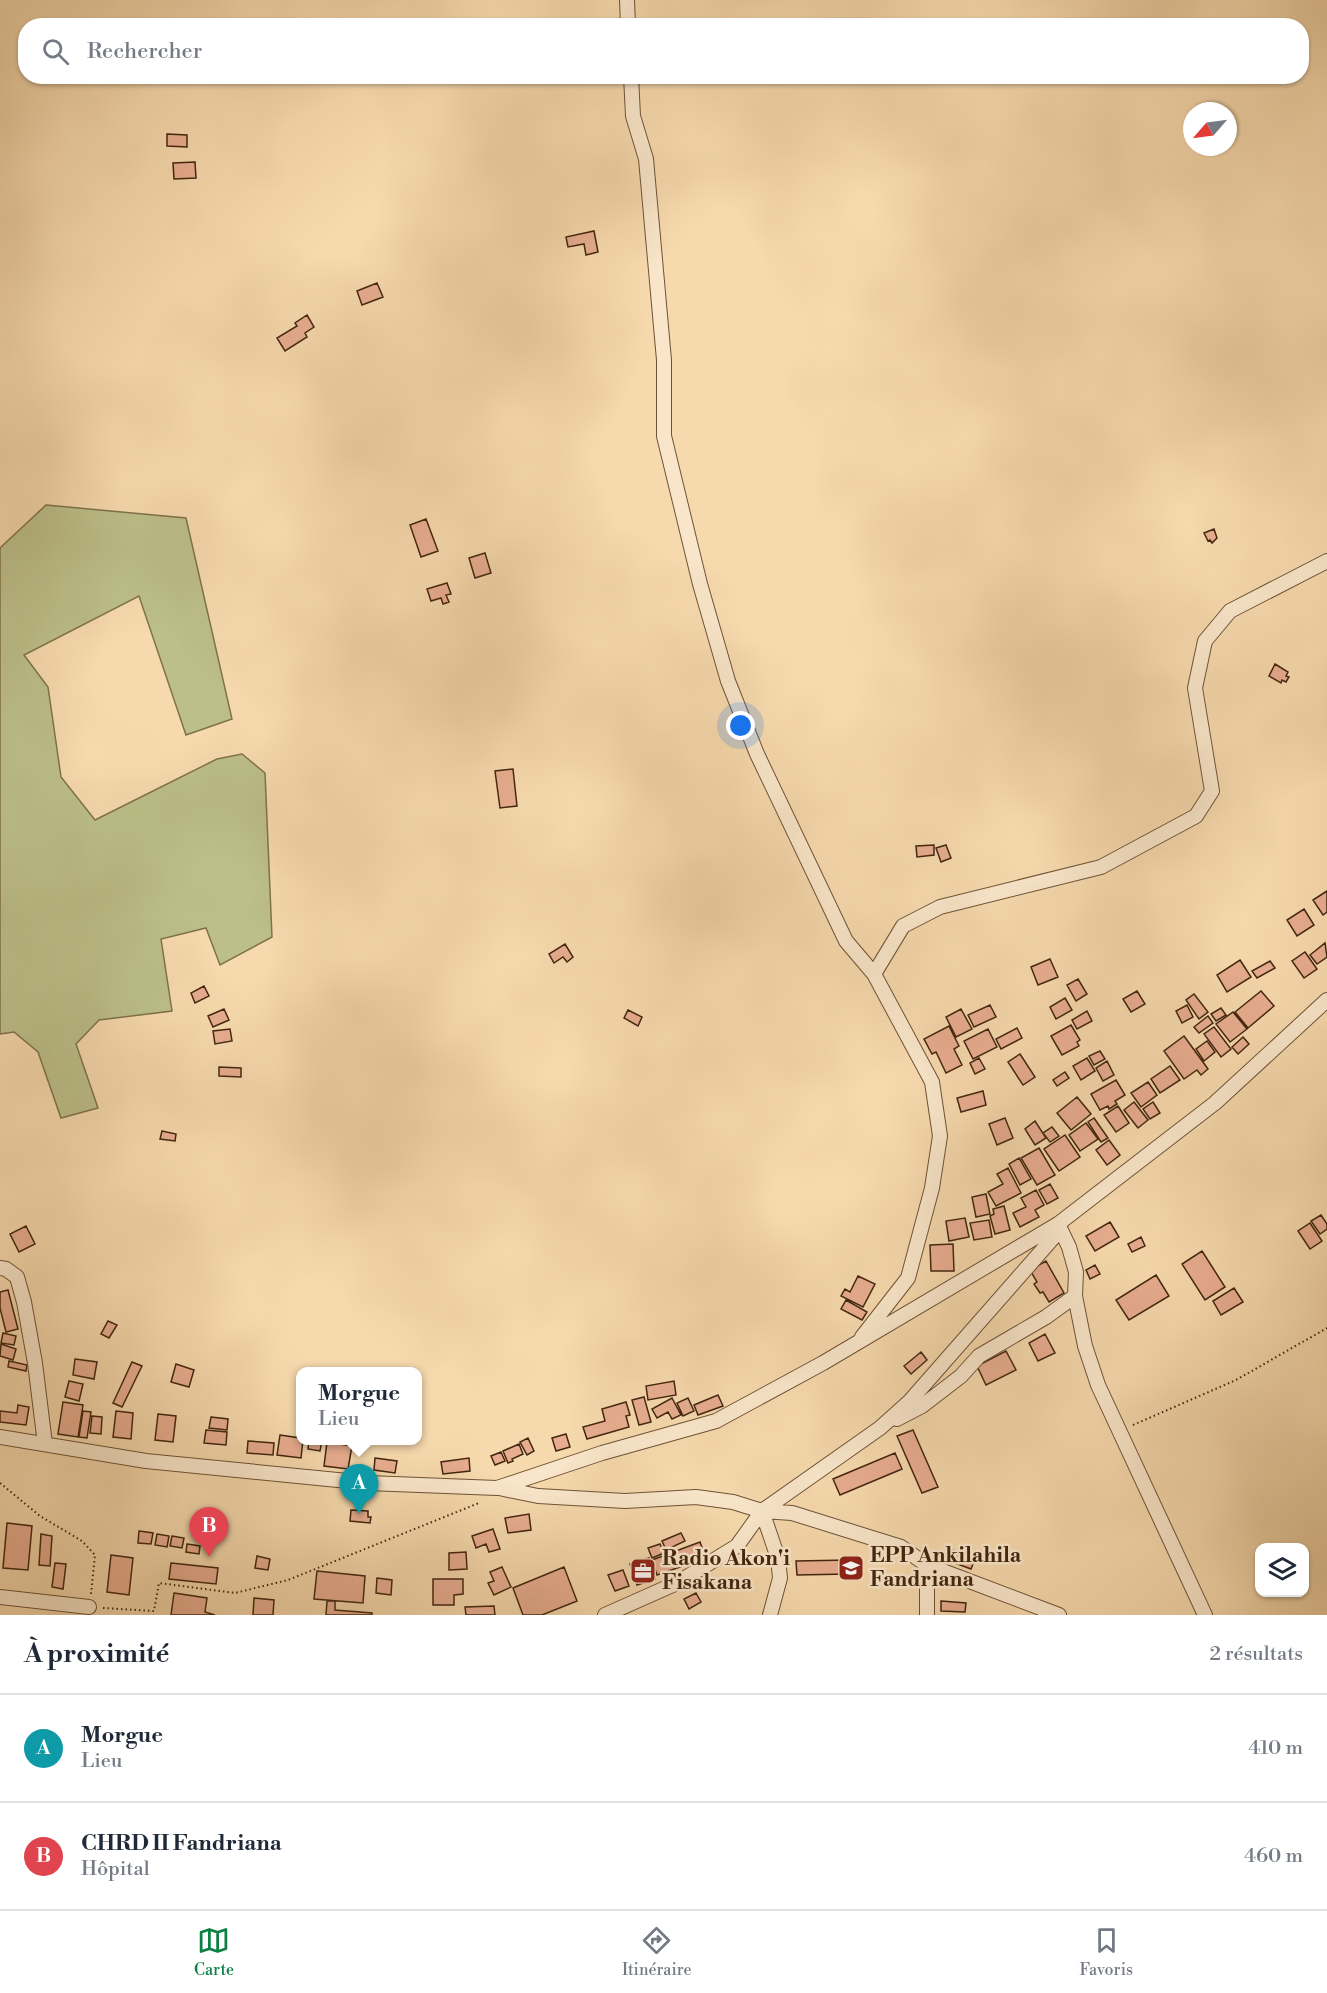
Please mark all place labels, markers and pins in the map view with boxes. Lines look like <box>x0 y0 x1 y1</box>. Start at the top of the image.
pin: A <box>340 1464 378 1514</box>
pin: B <box>190 1508 228 1557</box>
place label: EPP Ankilahila Fandriana <box>870 1543 1022 1593</box>
place label: Radio Akon'i Fisakana <box>662 1546 790 1596</box>
school or university icon: EPP Ankilahila Fandriana <box>836 1553 866 1583</box>
office icon: Radio Akon'i Fisakana <box>628 1556 658 1586</box>

